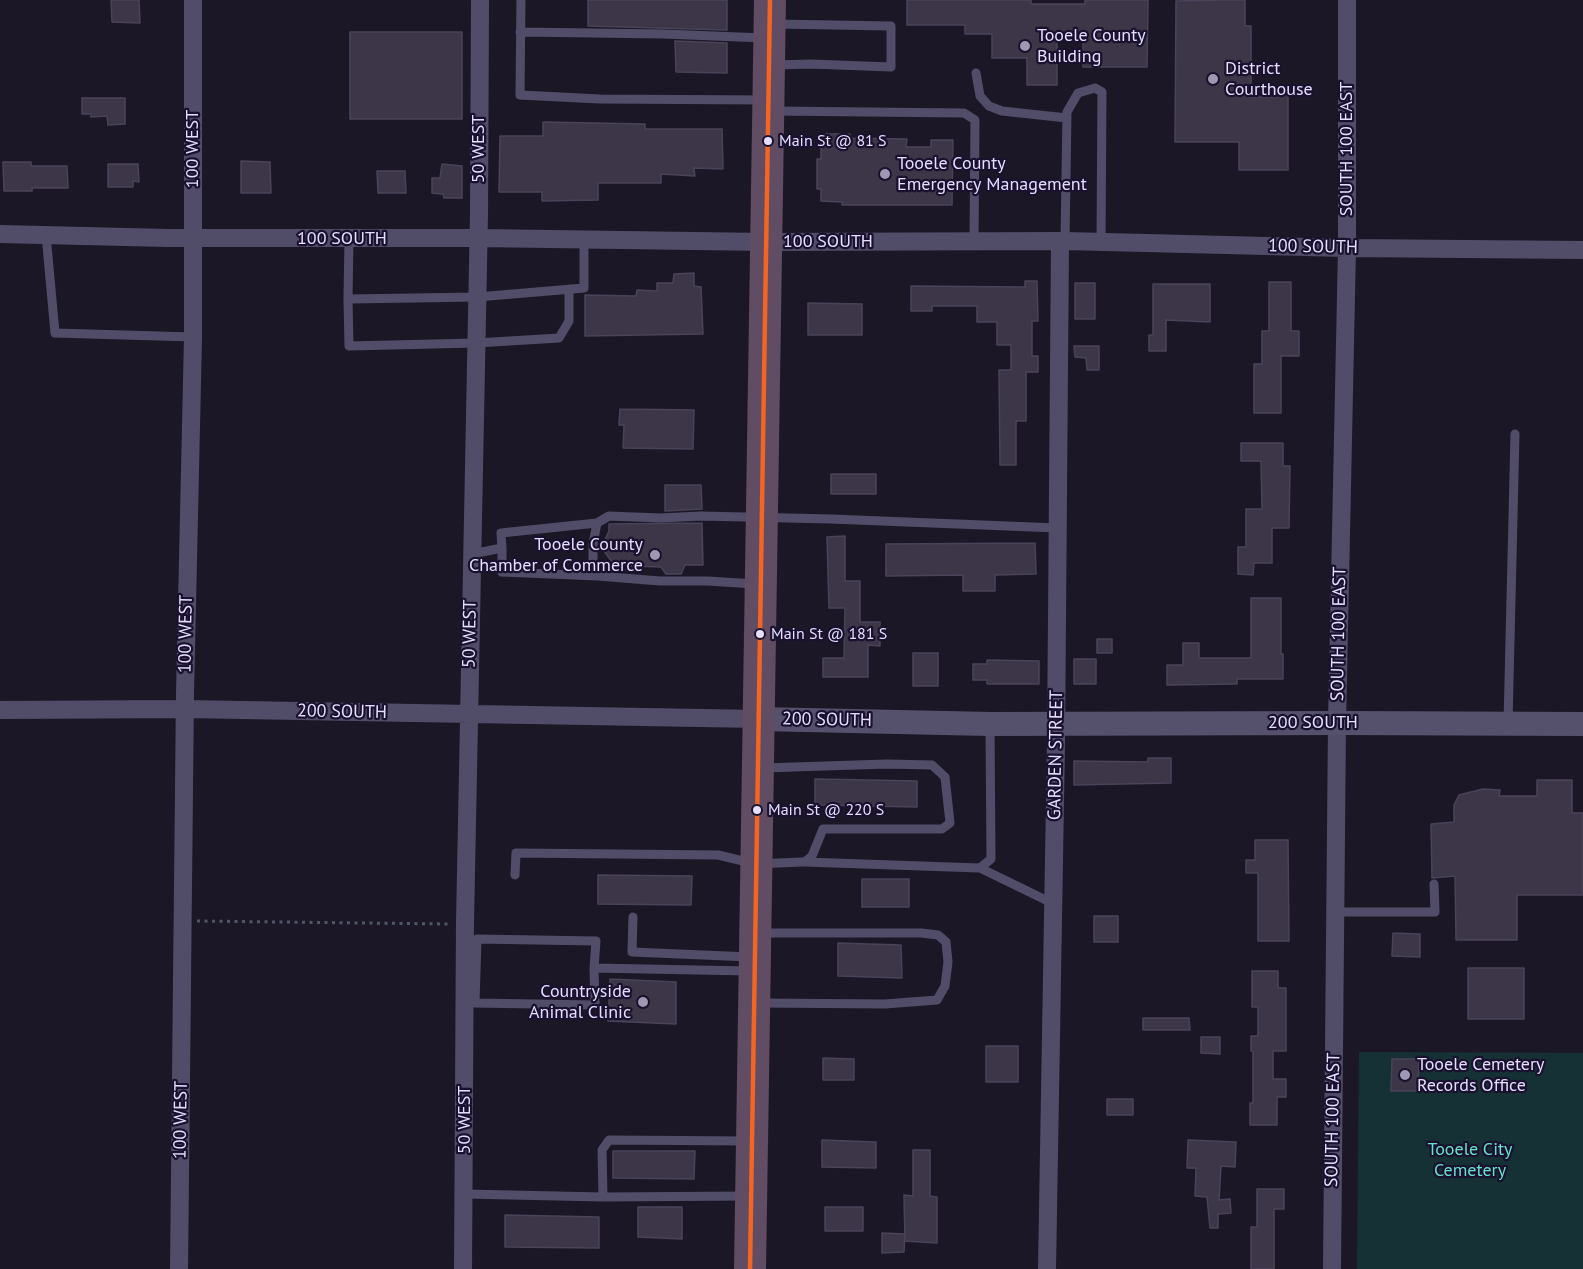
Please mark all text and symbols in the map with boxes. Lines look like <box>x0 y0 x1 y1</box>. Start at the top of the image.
place label: Tooele County Building <box>1037 25 1146 68</box>
marker: Tooele County Building <box>1018 39 1032 53</box>
place label: District Courthouse <box>1225 58 1313 100</box>
marker: District Courthouse <box>1206 72 1220 86</box>
street label: SOUTH 100 EAST <box>1336 82 1358 216</box>
street label: 100 WEST <box>182 110 204 188</box>
street label: 50 WEST <box>468 115 490 183</box>
place label: Main St @ 81 S <box>779 131 887 151</box>
marker: Main St @ 81 S <box>762 135 774 147</box>
place label: Tooele County Emergency Management <box>897 153 1087 195</box>
marker: Tooele County Emergency Management <box>878 167 892 181</box>
street label: 100 SOUTH <box>297 228 387 250</box>
street label: 100 SOUTH <box>783 231 873 253</box>
street label: 100 SOUTH <box>1268 235 1358 259</box>
place label: Tooele County Chamber of Commerce <box>469 534 643 576</box>
marker: Tooele County Chamber of Commerce <box>648 548 662 562</box>
street label: SOUTH 100 EAST <box>1327 567 1351 701</box>
street label: 100 WEST <box>175 595 197 673</box>
street label: 50 WEST <box>459 600 481 668</box>
place label: Main St @ 181 S <box>771 624 887 644</box>
marker: Main St @ 181 S <box>754 628 766 640</box>
street label: GARDEN STREET <box>1044 690 1068 820</box>
street label: 200 SOUTH <box>297 700 387 724</box>
street label: 200 SOUTH <box>782 708 872 732</box>
street label: 200 SOUTH <box>1268 712 1358 734</box>
place label: Main St @ 220 S <box>768 800 884 820</box>
marker: Main St @ 220 S <box>751 804 763 816</box>
place label: Countryside Animal Clinic <box>529 981 631 1024</box>
marker: Countryside Animal Clinic <box>636 995 650 1009</box>
street label: SOUTH 100 EAST <box>1321 1053 1345 1187</box>
place label: Tooele Cemetery Records Office <box>1417 1054 1544 1096</box>
marker: Tooele Cemetery Records Office <box>1398 1068 1412 1082</box>
street label: 100 WEST <box>170 1081 192 1159</box>
street label: 50 WEST <box>454 1086 476 1154</box>
park label: Tooele City Cemetery <box>1428 1139 1512 1182</box>

